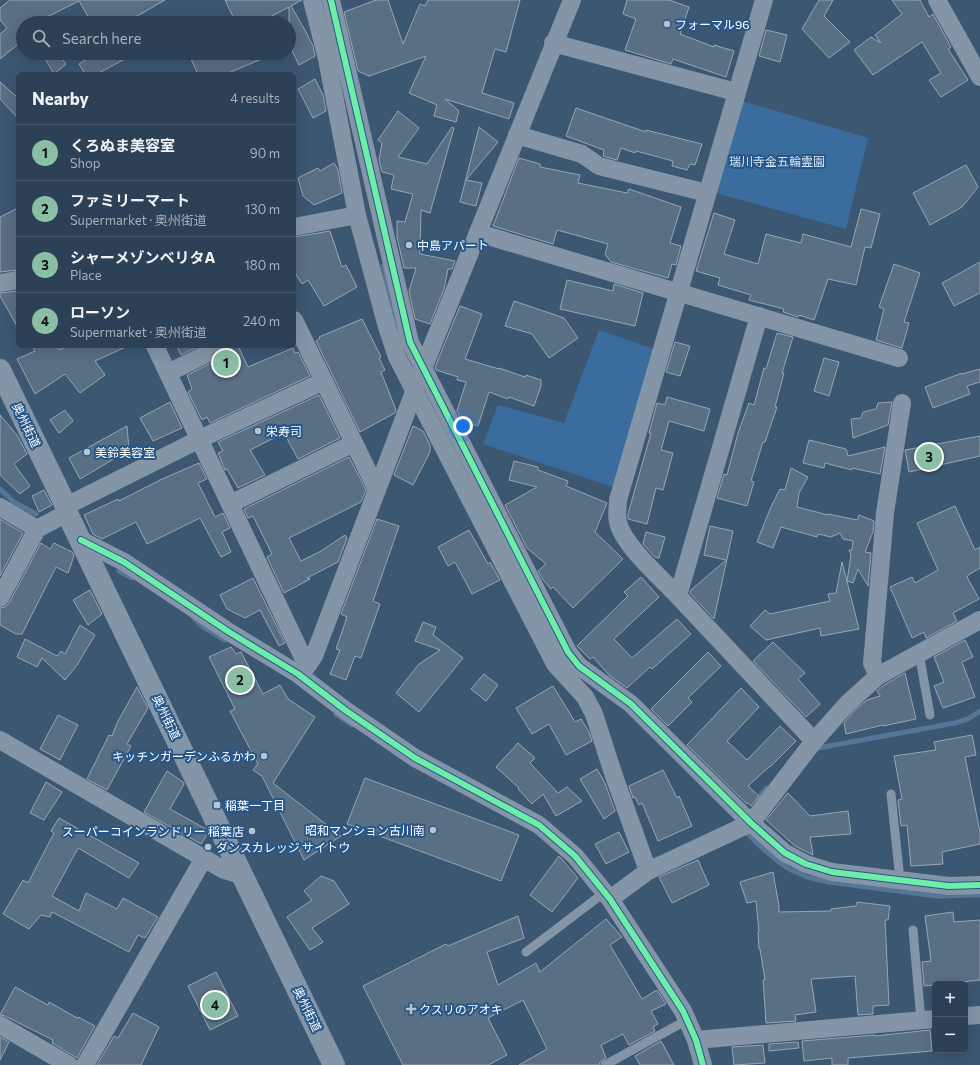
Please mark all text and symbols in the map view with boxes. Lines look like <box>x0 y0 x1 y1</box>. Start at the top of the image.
search box <box>16 16 296 60</box>
place label: フォーマル96 <box>675 17 750 31</box>
marker: フォーマル96 <box>662 19 672 29</box>
icon: search <box>30 27 52 49</box>
text: Search here <box>62 29 141 47</box>
text: Nearby <box>32 88 89 109</box>
text: 4 results <box>230 90 280 106</box>
text: くろぬま美容室 <box>70 136 175 154</box>
text: 1 <box>42 145 48 161</box>
text: 90 m <box>250 145 280 161</box>
park label: 瑞川寺金五輪霊園 <box>729 154 825 168</box>
text: Shop <box>70 155 101 171</box>
text: ファミリーマート <box>70 191 190 209</box>
text: 2 <box>41 201 49 217</box>
text: 130 m <box>245 201 280 217</box>
text: Supermarket · 奥州街道 <box>70 212 207 228</box>
place label: 中島アパート <box>417 238 489 252</box>
marker: 中島アパート <box>404 240 414 250</box>
text: シャーメゾンベリタA <box>70 248 215 266</box>
text: 3 <box>41 257 49 273</box>
text: 180 m <box>244 257 280 273</box>
text: Place <box>70 267 102 283</box>
text: ローソン <box>70 303 130 321</box>
text: 4 <box>41 313 49 329</box>
text: 240 m <box>243 313 280 329</box>
text: Supermarket · 奥州街道 <box>70 324 207 340</box>
pin: 1 <box>213 348 239 378</box>
street label: 奥州街道 <box>10 400 44 450</box>
your location <box>453 416 473 436</box>
place label: 栄寿司 <box>266 424 302 438</box>
marker: 栄寿司 <box>253 426 263 436</box>
pin: 3 <box>916 442 942 472</box>
place label: 美鈴美容室 <box>95 445 155 459</box>
marker: 美鈴美容室 <box>82 447 92 457</box>
pin: 2 <box>227 665 253 695</box>
street label: 奥州街道 <box>150 692 184 742</box>
place label: キッチンガーデンふるかわ <box>112 749 256 763</box>
marker: キッチンガーデンふるかわ <box>259 751 269 761</box>
place label: 稲葉一丁目 <box>225 798 285 812</box>
marker: 稲葉一丁目 <box>212 800 222 810</box>
place label: 昭和マンション古川南 <box>305 823 425 837</box>
place label: スーパーコインランドリー 稲葉店 <box>62 824 244 838</box>
marker: 昭和マンション古川南 <box>428 825 438 835</box>
marker: スーパーコインランドリー 稲葉店 <box>247 826 257 836</box>
place label: ダンスカレッジ サイトウ <box>216 840 350 854</box>
marker: ダンスカレッジ サイトウ <box>203 842 213 852</box>
map controls <box>932 981 968 1053</box>
button: + <box>932 981 968 1017</box>
street label: 奥州街道 <box>291 984 325 1034</box>
pin: 4 <box>202 990 228 1020</box>
place label: クスリのアオキ <box>419 1002 503 1016</box>
marker: クスリのアオキ <box>406 1004 416 1014</box>
button: − <box>932 1017 968 1053</box>

